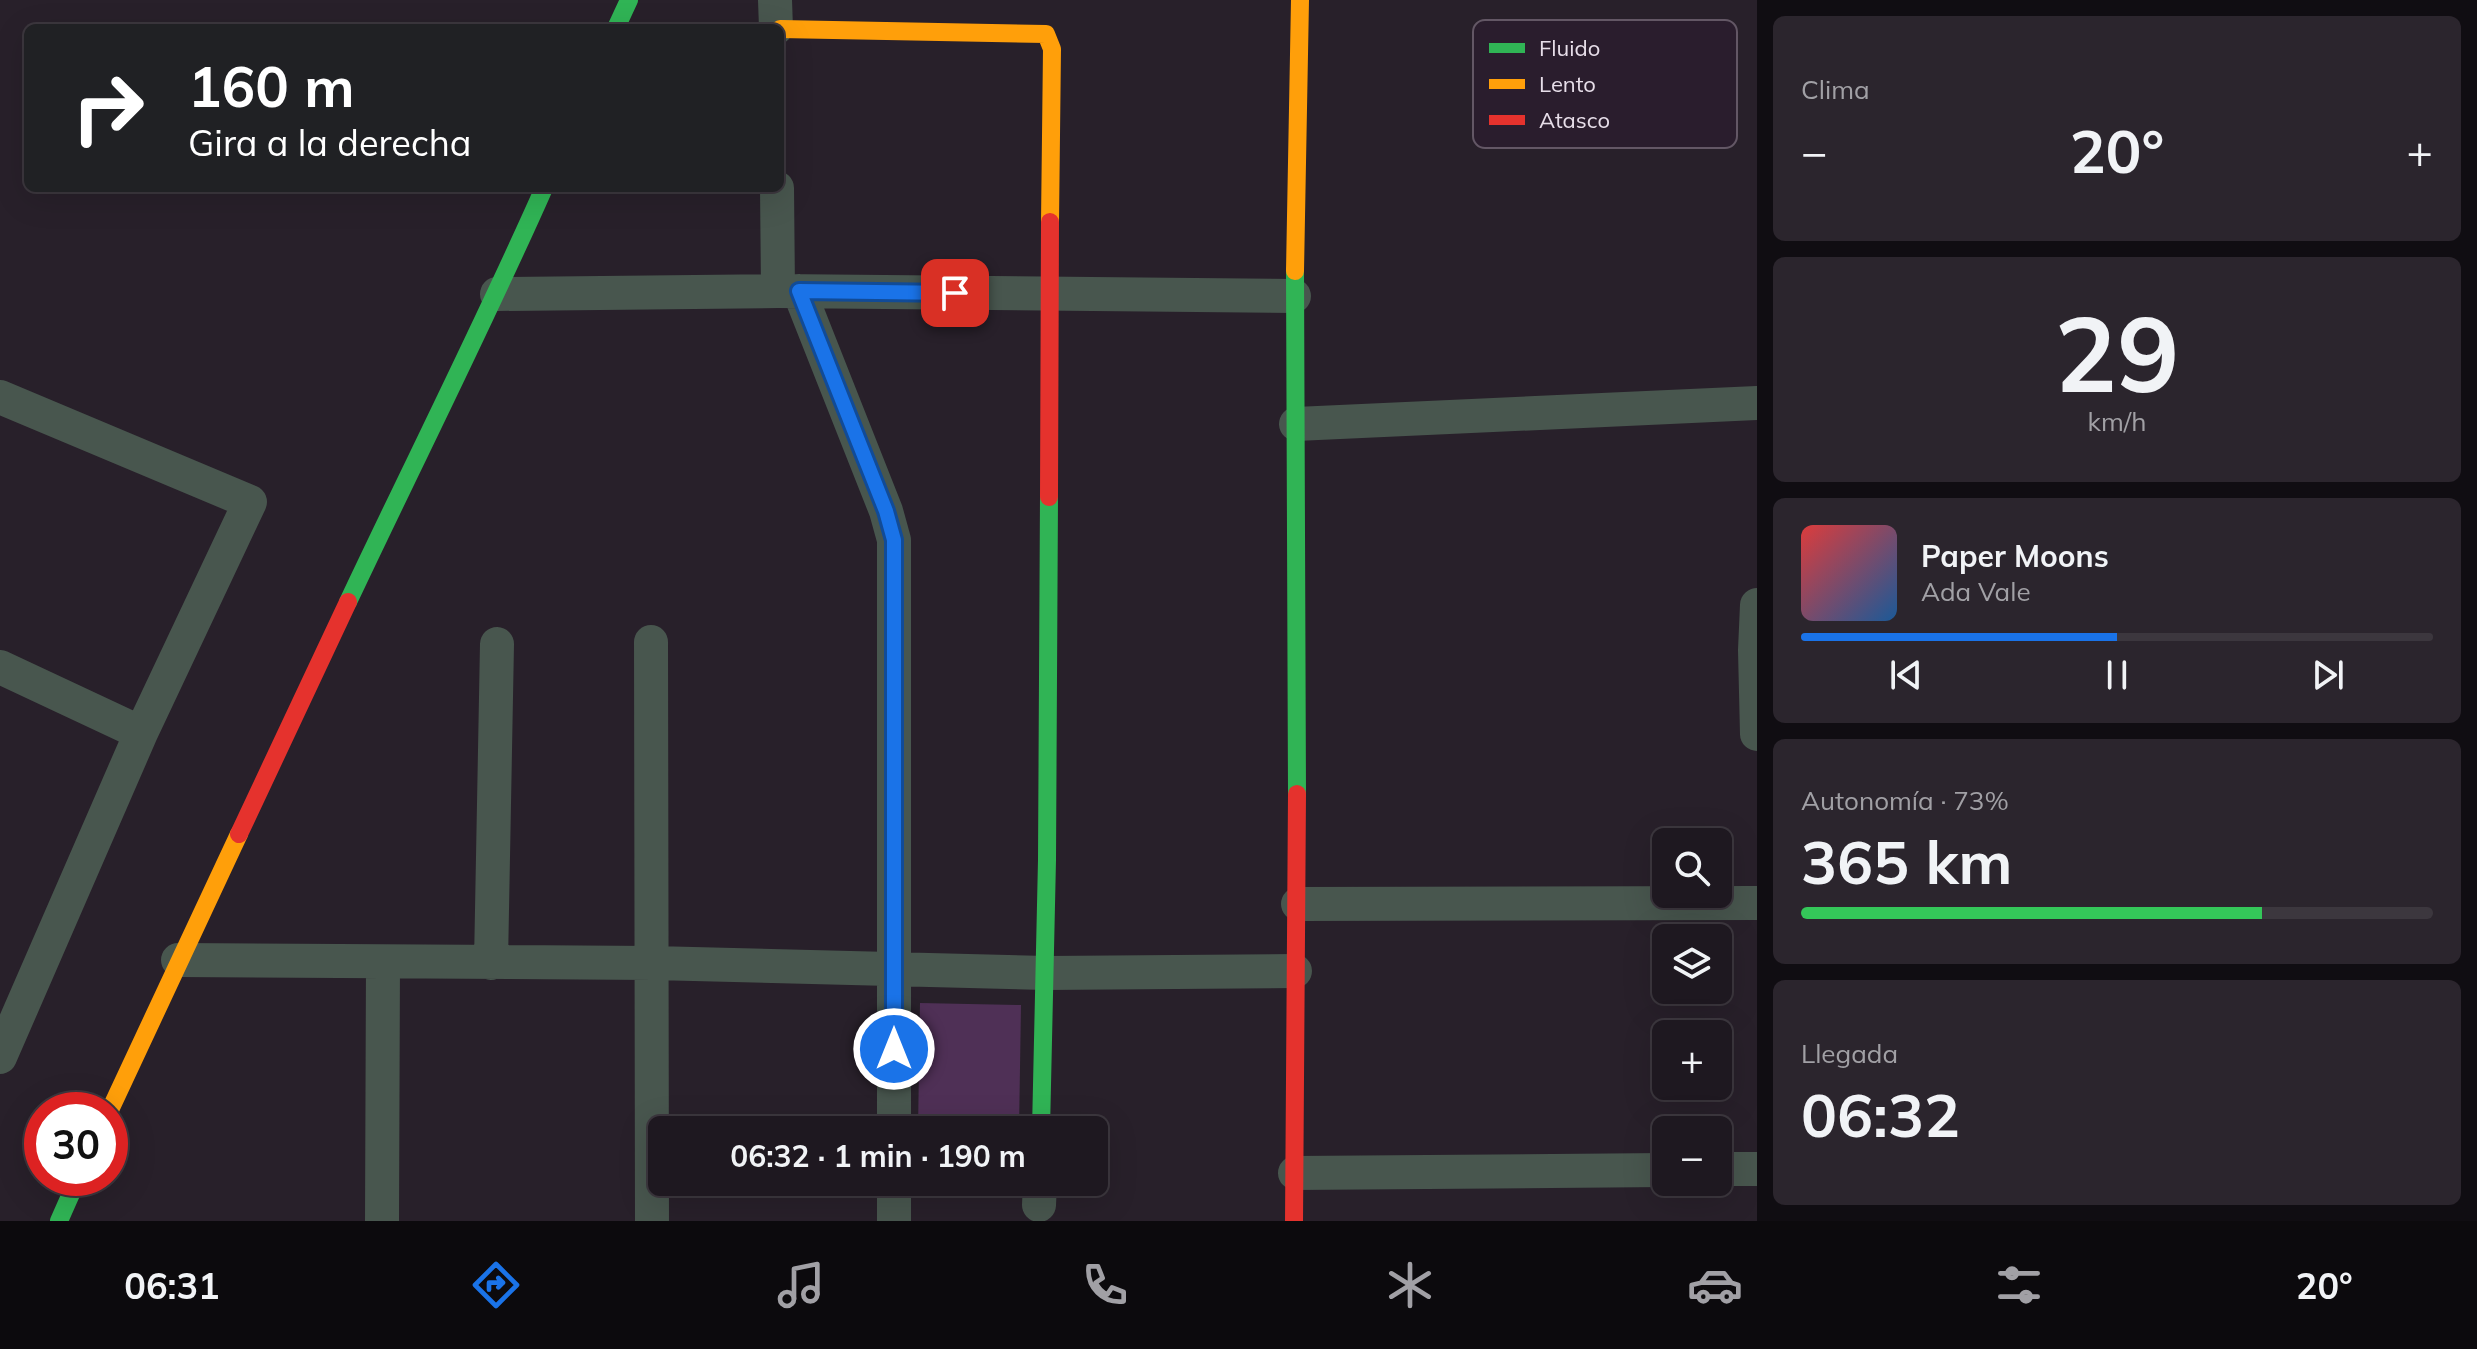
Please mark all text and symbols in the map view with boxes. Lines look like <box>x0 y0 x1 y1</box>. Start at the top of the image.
legend <box>1473 20 1737 148</box>
text: Fluido <box>1539 34 1600 62</box>
text: 160 m <box>188 51 355 121</box>
icon: right <box>56 56 160 160</box>
text: Lento <box>1539 70 1596 98</box>
text: Clima <box>1801 73 1870 106</box>
text: Atasco <box>1539 106 1610 134</box>
text: 20° <box>2070 113 2164 188</box>
text: Gira a la derecha <box>188 120 471 165</box>
text: − <box>1801 124 1827 179</box>
text: + <box>2407 124 2433 179</box>
pin <box>921 259 989 327</box>
icon: arrive <box>933 271 977 315</box>
text: 29 <box>2055 287 2179 418</box>
text: km/h <box>2088 405 2146 438</box>
text: Paper Moons <box>1921 537 2109 575</box>
text: Ada Vale <box>1921 575 2031 608</box>
icon: previous <box>1884 653 1928 697</box>
icon: pause <box>2095 653 2139 697</box>
icon: next <box>2306 653 2350 697</box>
text: Autonomía · 73% <box>1801 784 2009 817</box>
text: 365 km <box>1801 824 2013 899</box>
map controls <box>1652 828 1732 1196</box>
button: search <box>1652 828 1732 908</box>
button: layers <box>1652 924 1732 1004</box>
position arrow <box>852 1007 936 1091</box>
button: + <box>1652 1020 1732 1100</box>
text: Llegada <box>1801 1037 1898 1070</box>
text: 06:32 <box>1801 1077 1960 1152</box>
speed limit sign: 30 <box>24 1092 128 1196</box>
button: − <box>1652 1116 1732 1196</box>
text: 06:32 · 1 min · 190 m <box>730 1137 1026 1175</box>
icon: directions <box>468 1257 524 1313</box>
icon: music <box>773 1257 829 1313</box>
icon: phone <box>1077 1257 1133 1313</box>
icon: climate <box>1382 1257 1438 1313</box>
icon: car <box>1687 1257 1743 1313</box>
icon: filters <box>1991 1257 2047 1313</box>
text: 06:31 <box>124 1263 220 1308</box>
text: 20° <box>2296 1263 2353 1308</box>

